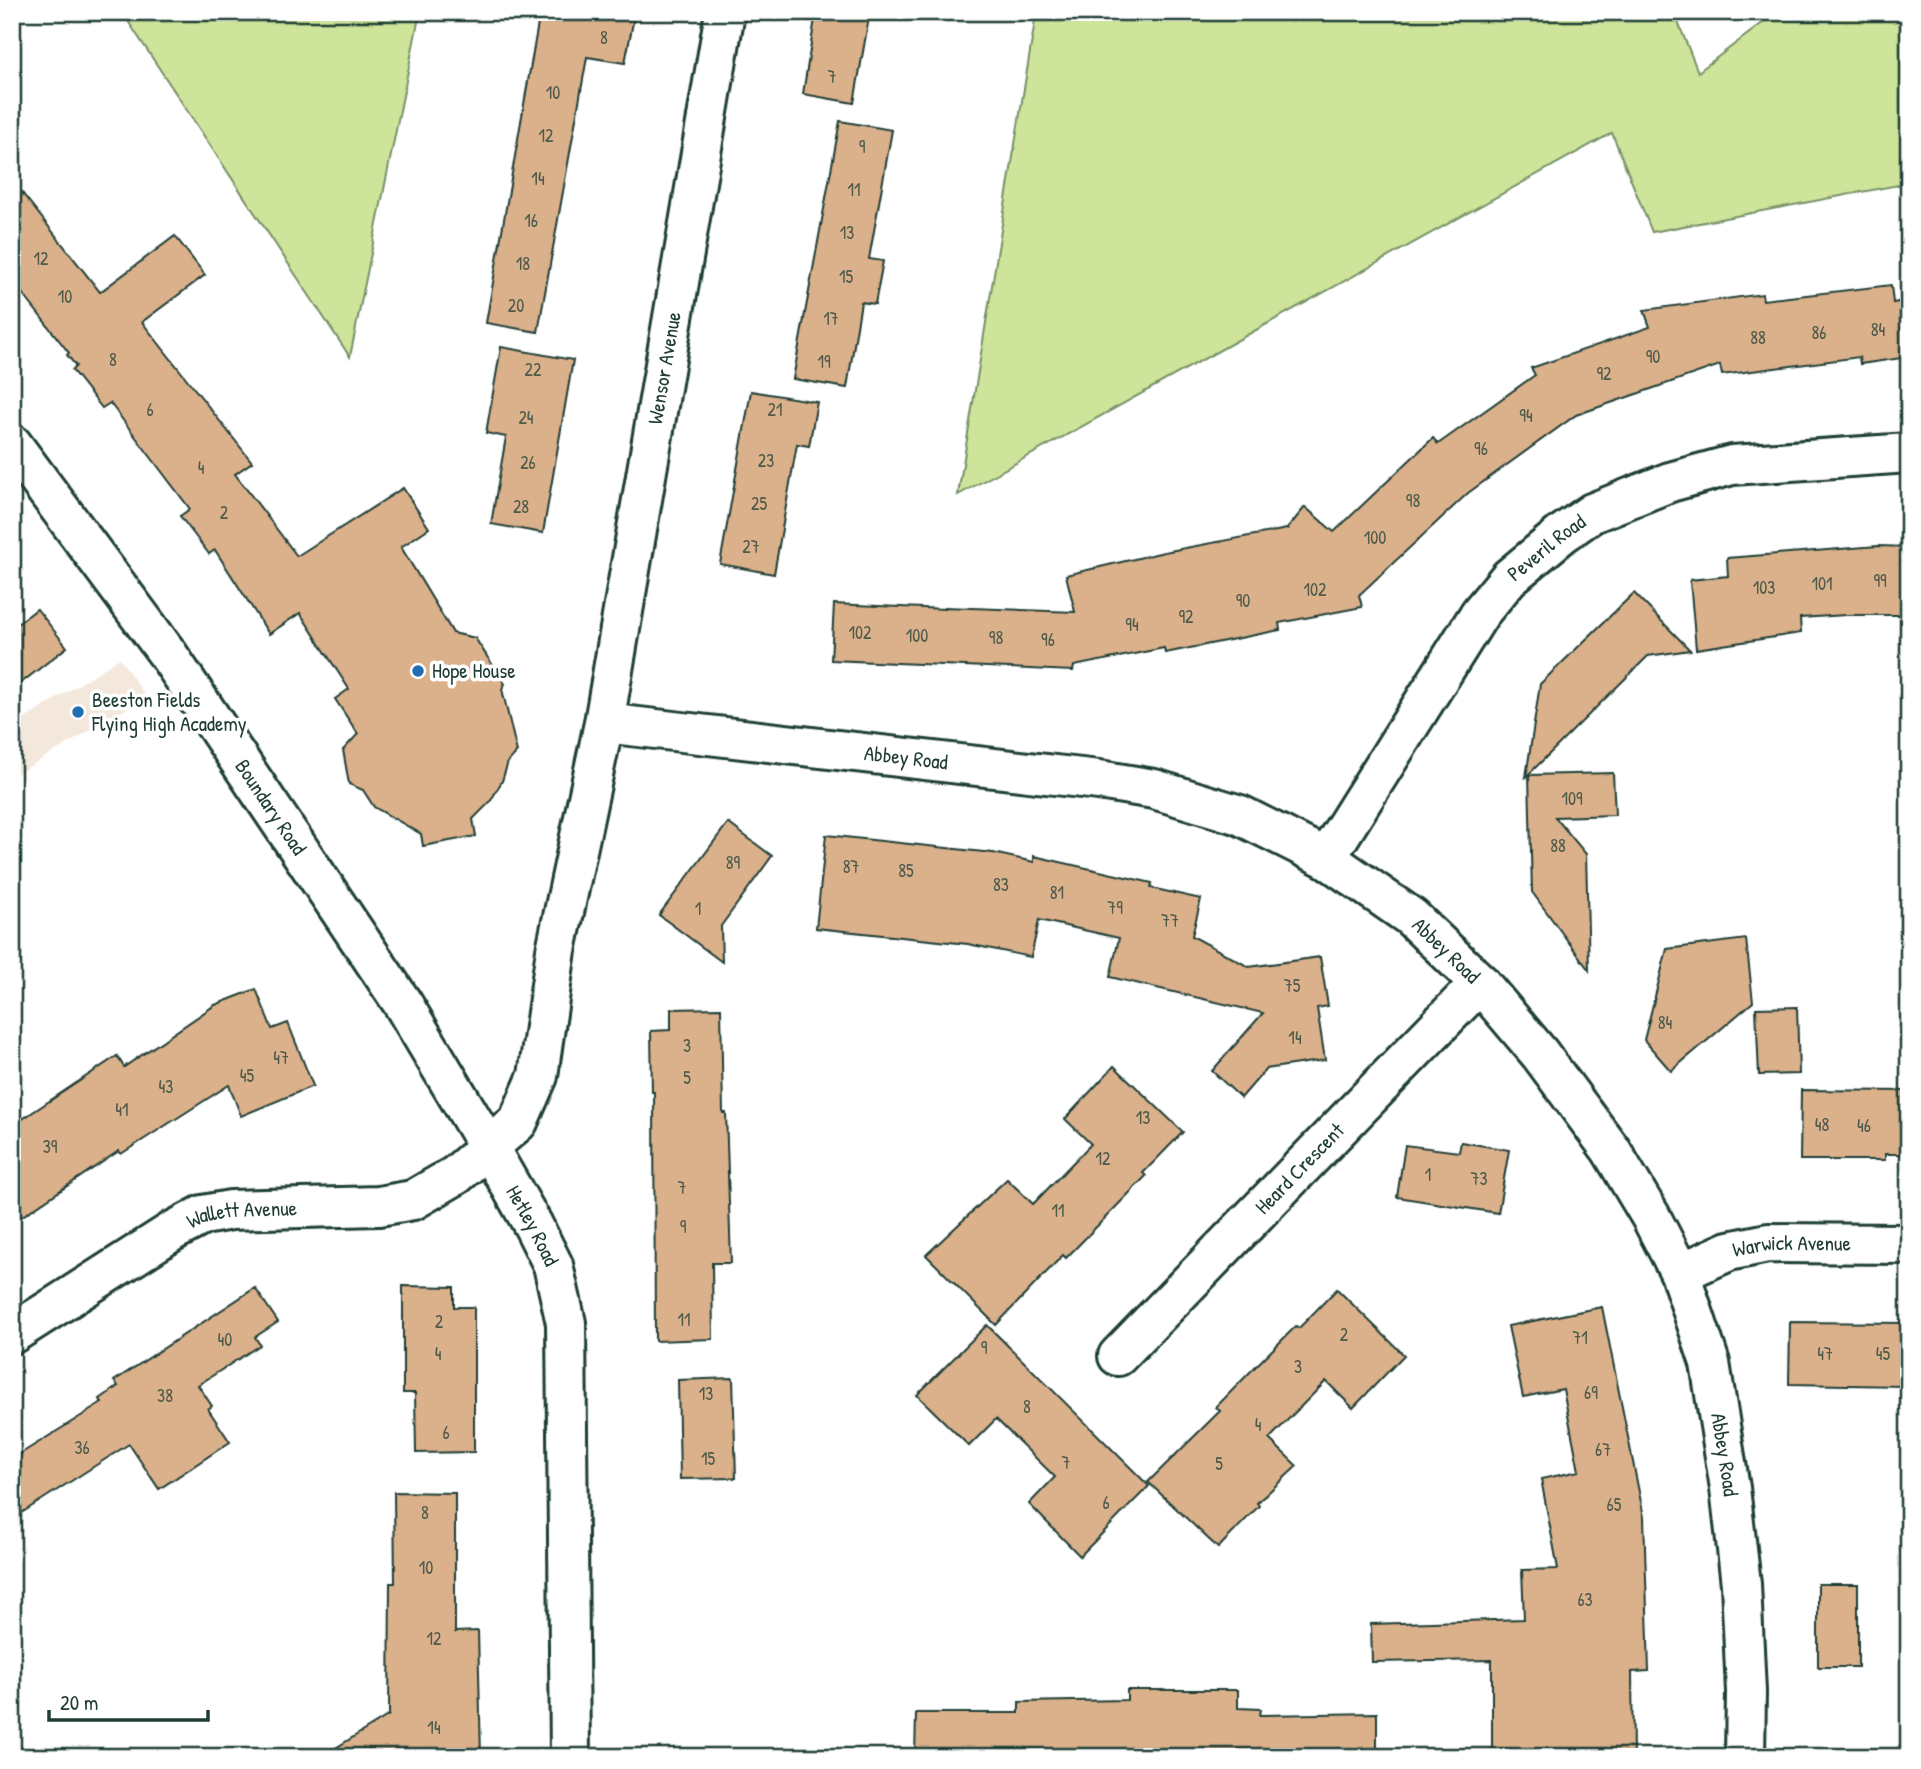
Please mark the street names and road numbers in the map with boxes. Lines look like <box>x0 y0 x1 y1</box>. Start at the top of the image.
street label: Wensor Avenue <box>640 310 688 426</box>
street label: Peveril Road <box>1501 507 1591 588</box>
street label: Abbey Road <box>863 738 949 776</box>
street label: Boundary Road <box>228 753 314 861</box>
street label: Abbey Road <box>1406 911 1487 990</box>
street label: Heard Crescent <box>1248 1116 1351 1220</box>
street label: Hetley Road <box>499 1180 566 1271</box>
street label: Wallett Avenue <box>181 1193 297 1235</box>
street label: Warwick Avenue <box>1730 1228 1851 1264</box>
street label: Abbey Road <box>1704 1411 1746 1498</box>

